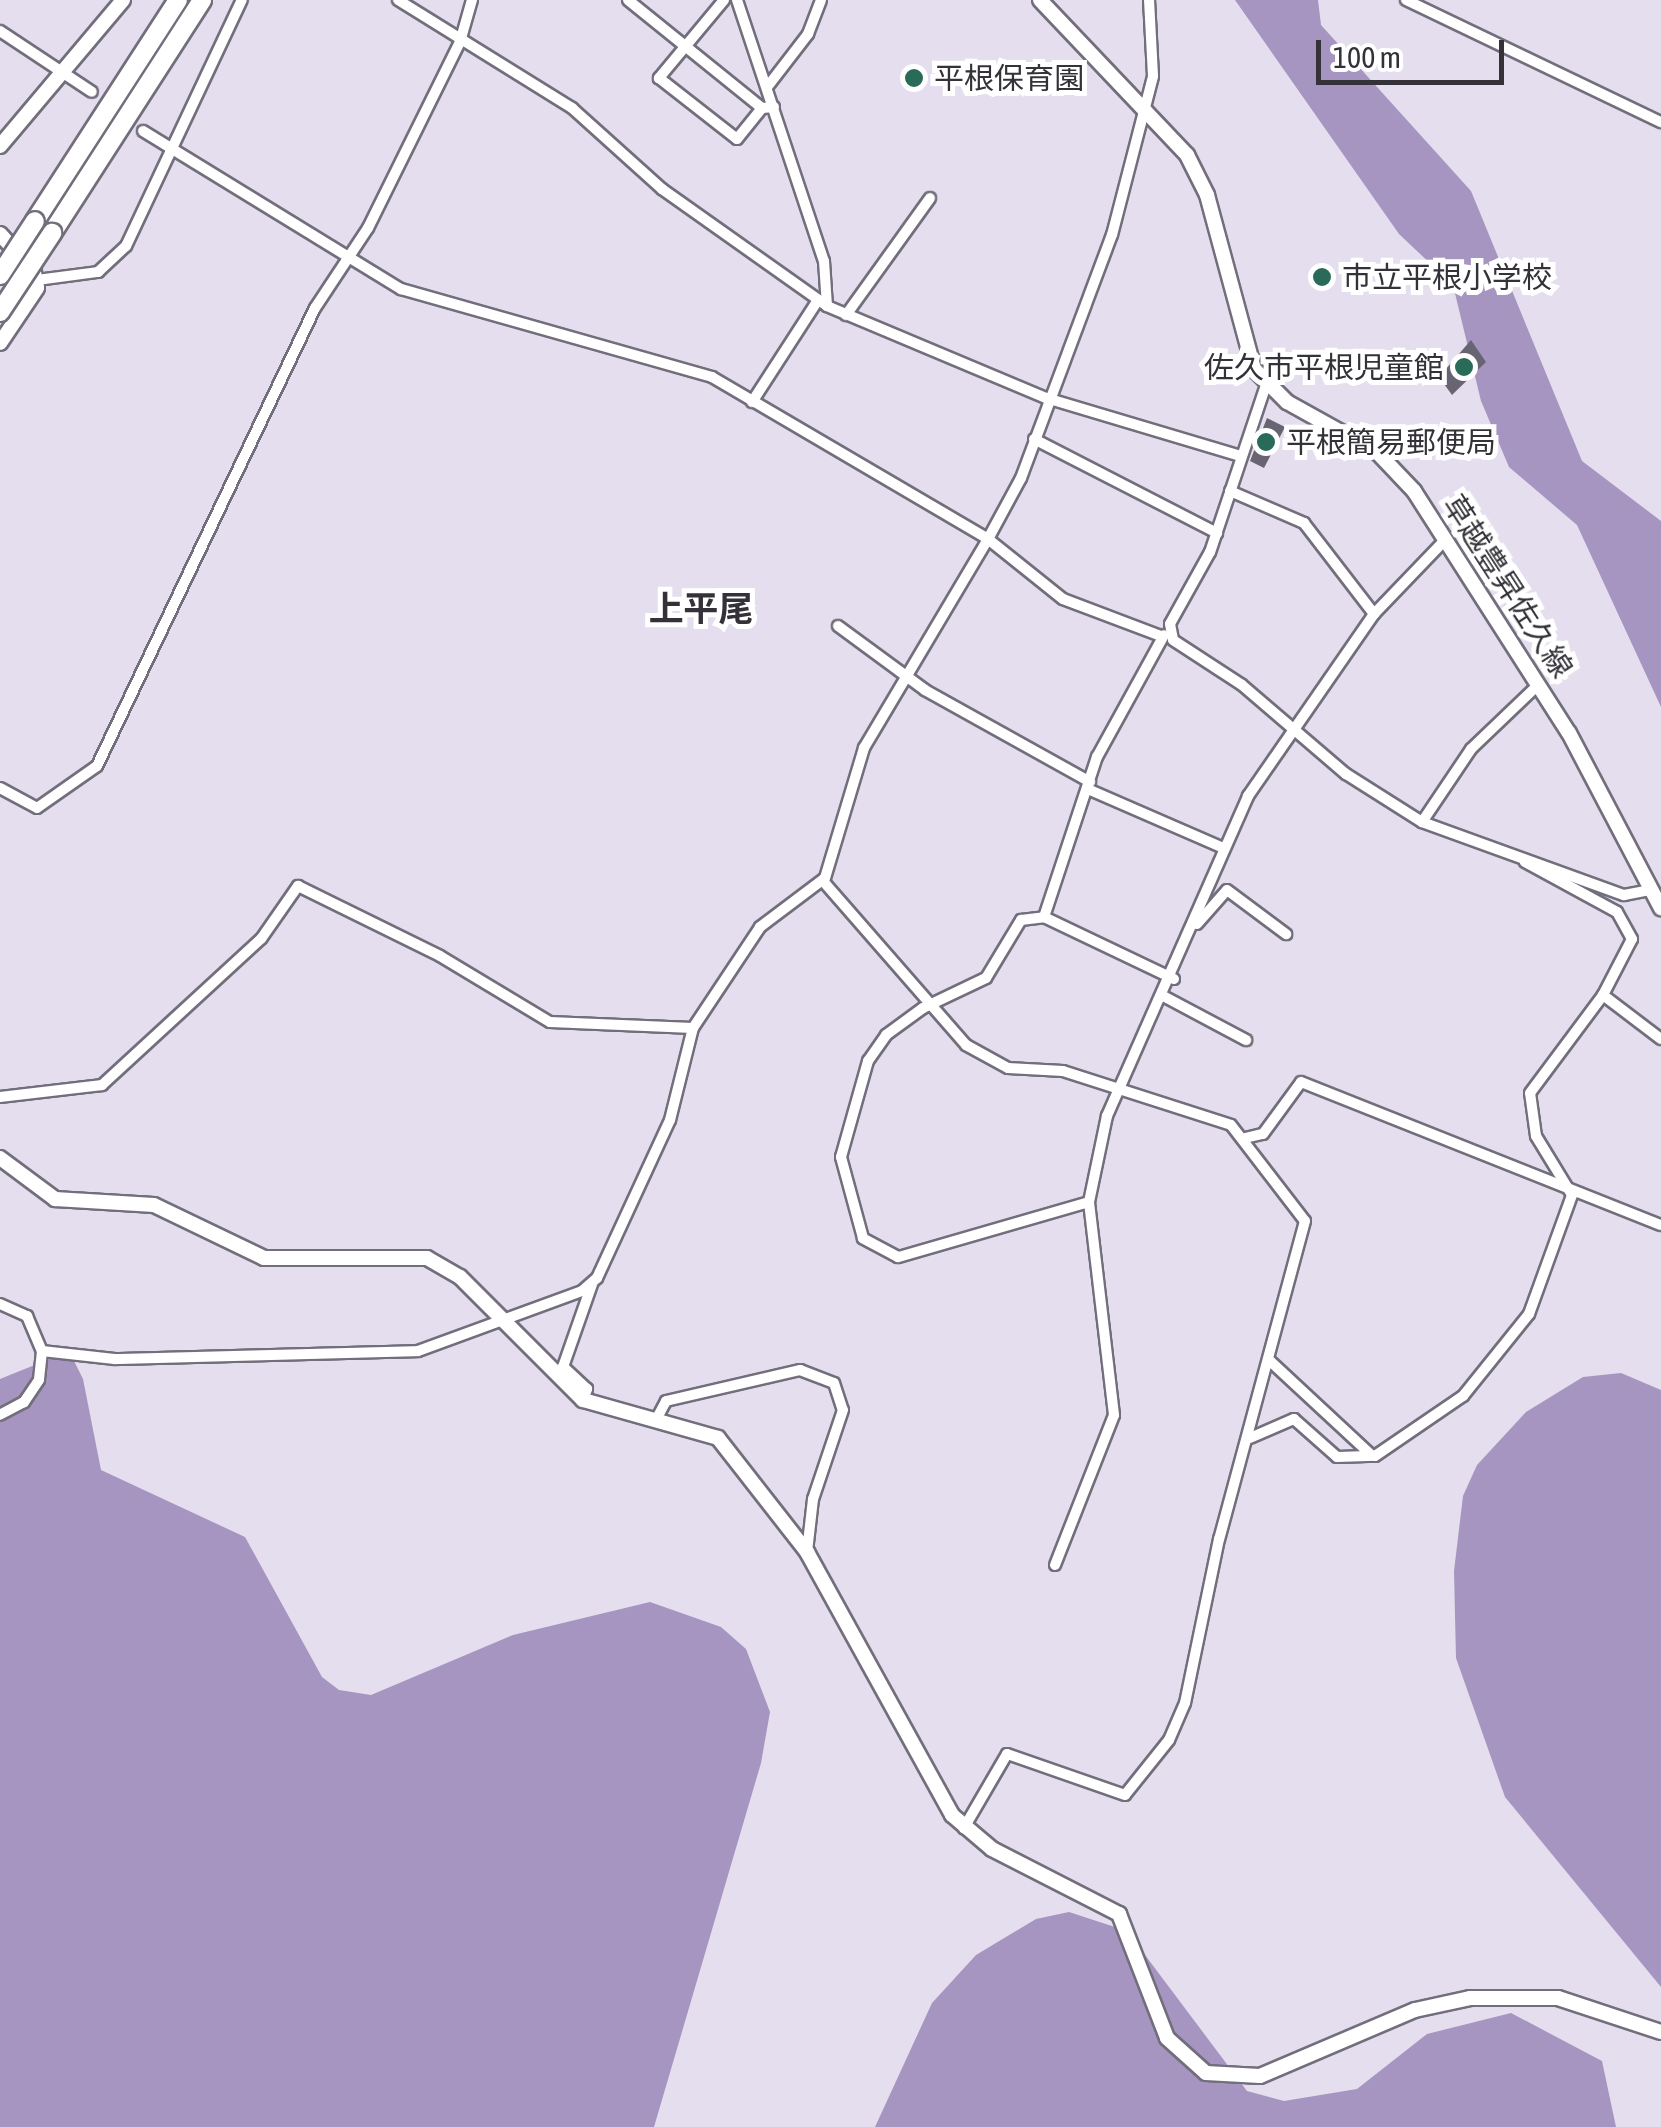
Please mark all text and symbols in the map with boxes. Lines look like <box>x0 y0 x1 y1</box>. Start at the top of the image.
scale bar <box>1321 20 1508 82</box>
text: 100 m <box>1333 40 1401 74</box>
place label: 平根保育園 <box>934 60 1084 96</box>
marker: 平根保育園 <box>903 67 925 89</box>
place label: 市立平根小学校 <box>1342 259 1552 295</box>
marker: 市立平根小学校 <box>1311 266 1333 288</box>
place label: 佐久市平根児童館 <box>1204 349 1444 385</box>
marker: 佐久市平根児童館 <box>1453 356 1475 378</box>
place label: 平根簡易郵便局 <box>1286 424 1496 460</box>
marker: 平根簡易郵便局 <box>1255 431 1277 453</box>
street label: 草越豊昇佐久線 <box>1436 488 1580 684</box>
district label: 上平尾 <box>649 587 753 629</box>

